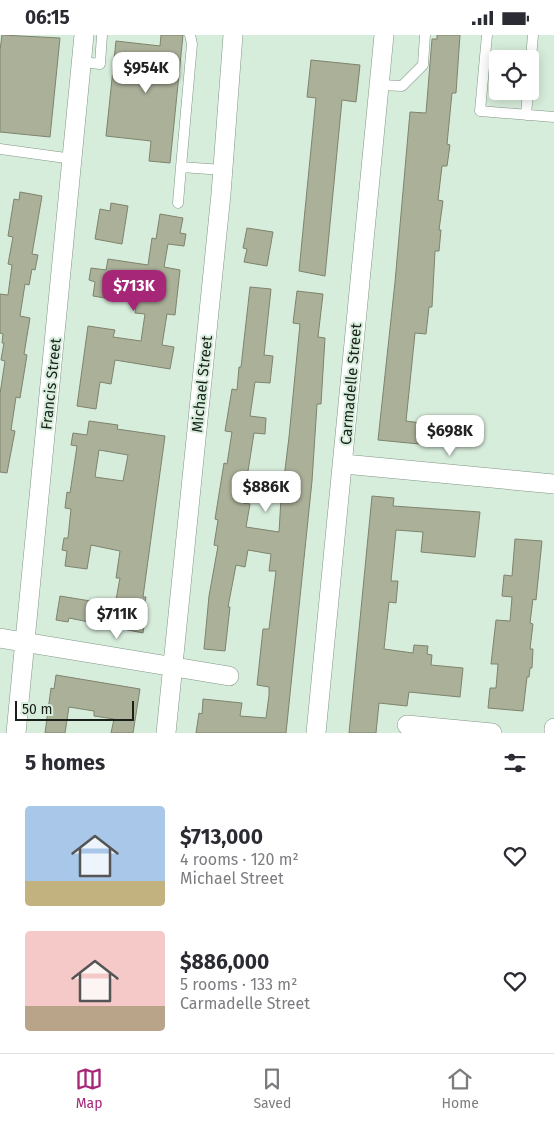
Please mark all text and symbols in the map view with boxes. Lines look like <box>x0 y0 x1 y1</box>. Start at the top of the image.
text: 06:15 <box>25 6 70 29</box>
map controls <box>489 50 539 100</box>
button: locate <box>489 50 539 100</box>
pin: $954K <box>111 52 181 94</box>
text: $954K <box>123 58 169 77</box>
pin: $713K <box>99 269 169 312</box>
text: $713K <box>113 276 155 295</box>
street label: Carmadelle Street <box>337 322 365 446</box>
street label: Michael Street <box>188 334 216 433</box>
street label: Francis Street <box>37 337 65 431</box>
pin: $698K <box>415 415 485 457</box>
text: $698K <box>427 421 473 440</box>
pin: $886K <box>231 471 301 513</box>
text: $886K <box>243 477 289 496</box>
pin: $711K <box>82 597 152 640</box>
text: $711K <box>97 604 137 623</box>
scale bar <box>15 698 134 721</box>
text: 50 m <box>22 701 53 718</box>
icon: filters <box>501 749 529 777</box>
text: 5 homes <box>25 750 105 776</box>
text: $713,000 <box>180 824 263 850</box>
icon: home <box>65 826 125 886</box>
icon: heart <box>501 842 529 870</box>
text: 4 rooms · 120 m² <box>180 850 299 869</box>
text: Michael Street <box>180 869 284 888</box>
text: $886,000 <box>180 949 269 975</box>
icon: home <box>65 951 125 1011</box>
icon: heart <box>501 967 529 995</box>
text: 5 rooms · 133 m² <box>180 975 297 994</box>
text: Carmadelle Street <box>180 994 310 1013</box>
tab: Map <box>75 1065 103 1112</box>
tab: Saved <box>253 1065 291 1112</box>
tab: Home <box>442 1065 479 1112</box>

